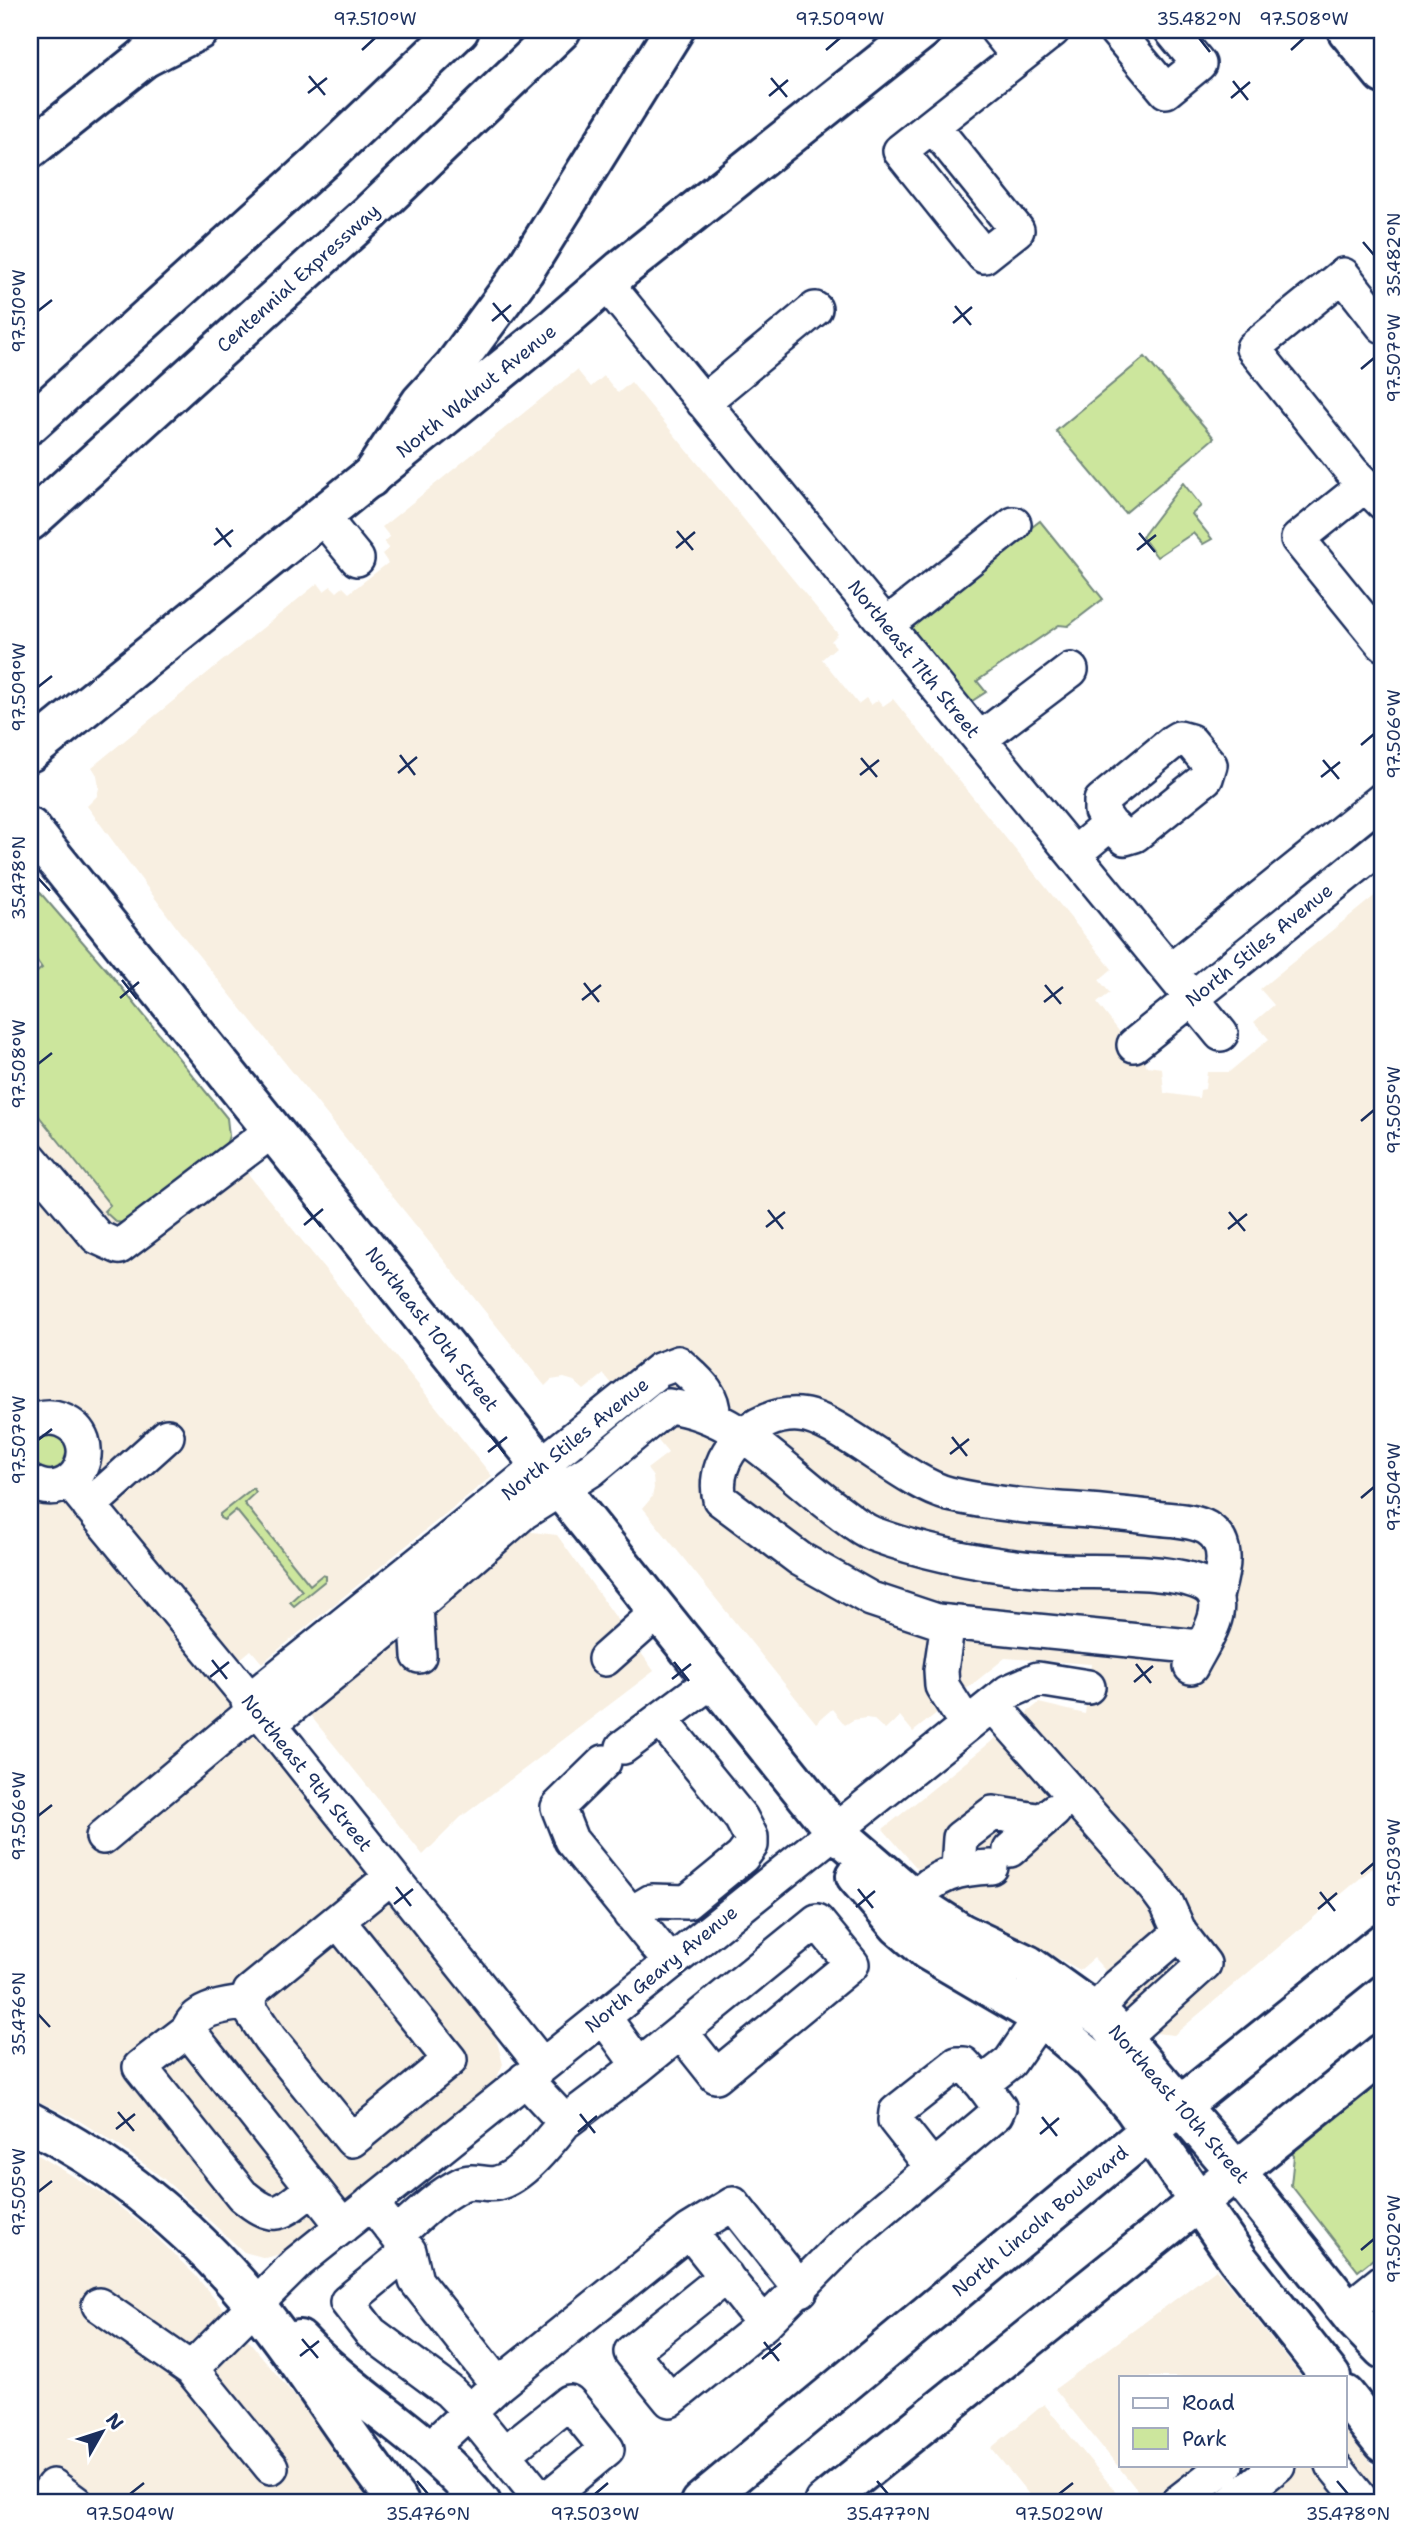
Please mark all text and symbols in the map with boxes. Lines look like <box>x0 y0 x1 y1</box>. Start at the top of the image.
text: 97.510°W <box>333 7 417 31</box>
text: 97.509°W <box>795 7 885 31</box>
text: 35.482°N <box>1156 7 1242 31</box>
text: 97.508°W <box>1259 7 1349 31</box>
street label: Centennial Expressway <box>211 198 385 358</box>
text: 35.482°N <box>1382 212 1406 298</box>
text: 97.510°W <box>7 269 31 353</box>
text: 97.507°W <box>1382 314 1406 402</box>
street label: North Walnut Avenue <box>391 319 561 463</box>
street label: Northeast 11th Street <box>842 575 986 743</box>
text: 97.509°W <box>7 642 31 732</box>
text: 97.506°W <box>1382 689 1406 779</box>
text: 35.478°N <box>7 836 31 920</box>
street label: North Stiles Avenue <box>1180 878 1338 1012</box>
text: 97.508°W <box>7 1019 31 1109</box>
text: 97.505°W <box>1382 1066 1406 1154</box>
street label: Northeast 10th Street <box>360 1241 504 1417</box>
street label: North Stiles Avenue <box>496 1372 654 1506</box>
text: 97.507°W <box>7 1396 31 1484</box>
text: 97.504°W <box>1382 1442 1406 1532</box>
street label: Northeast 9th Street <box>236 1689 378 1857</box>
text: 97.506°W <box>7 1771 31 1861</box>
text: 97.503°W <box>1382 1819 1406 1907</box>
street label: North Geary Avenue <box>579 1900 743 2038</box>
text: 35.476°N <box>7 1972 31 2056</box>
street label: Northeast 10th Street <box>1103 2019 1255 2189</box>
street label: North Lincoln Boulevard <box>947 2140 1133 2302</box>
text: 97.505°W <box>7 2148 31 2236</box>
text: 97.502°W <box>1382 2195 1406 2283</box>
legend <box>1119 2376 1346 2466</box>
text: Road <box>1182 2389 1235 2417</box>
north arrow <box>66 2396 136 2466</box>
text: N <box>100 2408 129 2435</box>
text: Park <box>1182 2425 1227 2453</box>
text: 97.504°W <box>85 2502 175 2526</box>
text: 35.476°N <box>386 2502 470 2526</box>
text: 97.503°W <box>551 2502 639 2526</box>
text: 35.477°N <box>846 2502 930 2526</box>
text: 97.502°W <box>1015 2502 1103 2526</box>
text: 35.478°N <box>1306 2502 1390 2526</box>

